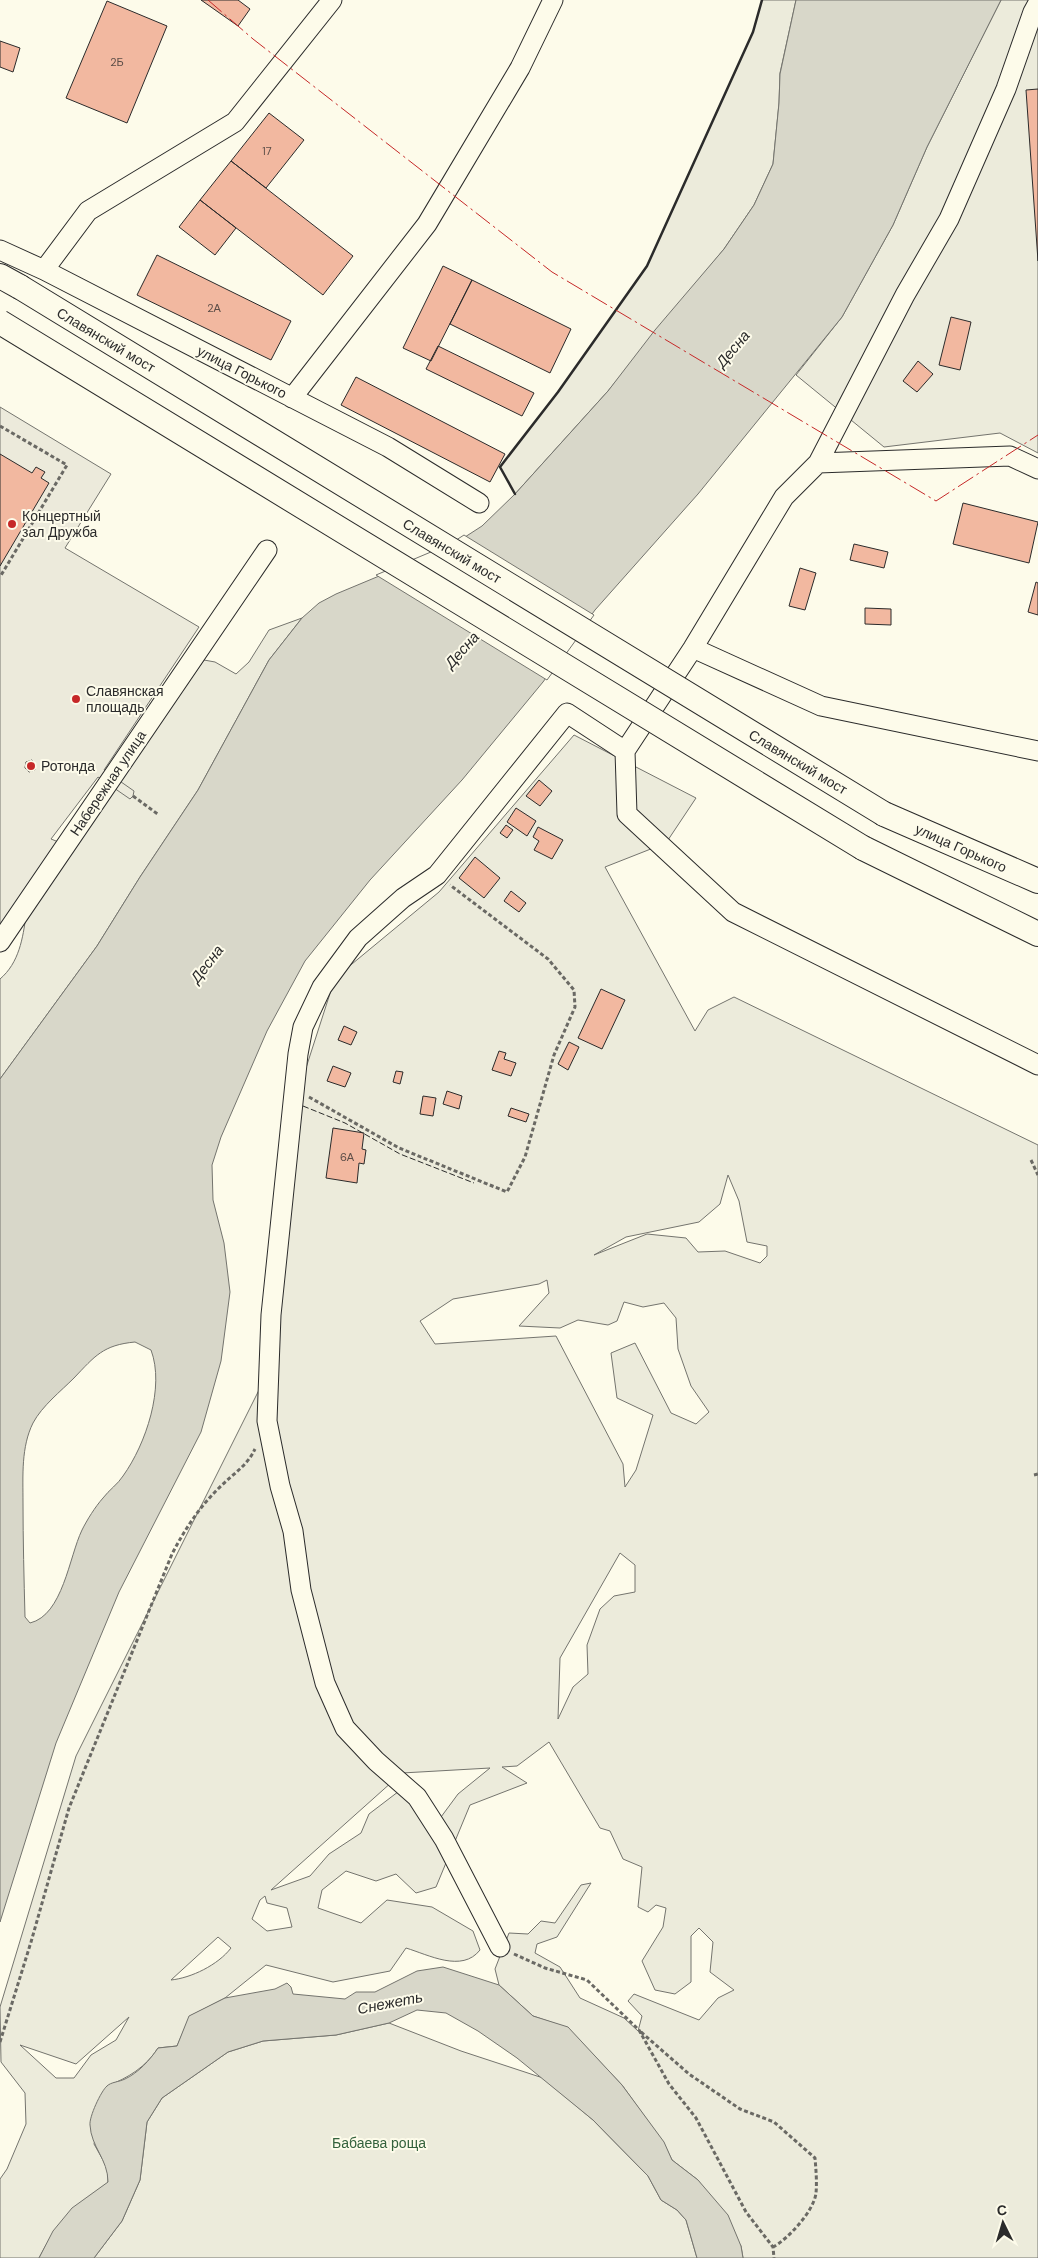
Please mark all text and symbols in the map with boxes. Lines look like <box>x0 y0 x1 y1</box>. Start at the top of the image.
house number: 2Б <box>110 55 124 69</box>
house number: 17 <box>262 144 272 158</box>
house number: 2А <box>207 301 221 315</box>
street label: Славянский мост <box>53 303 159 377</box>
water label: Десна <box>710 326 754 373</box>
street label: улица Горького <box>194 342 290 402</box>
place label: Концертный зал Дружба <box>22 507 101 541</box>
street label: Славянский мост <box>399 514 505 588</box>
marker: Концертный зал Дружба <box>6 518 18 530</box>
water label: Десна <box>439 627 484 674</box>
place label: Славянская площадь <box>86 682 163 716</box>
marker: Славянская площадь <box>70 693 82 705</box>
street label: Славянский мост <box>745 725 851 799</box>
street label: Набережная улица <box>66 727 150 839</box>
place label: Ротонда <box>41 757 95 775</box>
marker: Ротонда <box>25 760 37 772</box>
street label: улица Горького <box>912 820 1010 876</box>
water label: Десна <box>185 941 228 989</box>
house number: 6А <box>340 1150 355 1164</box>
water label: Снежеть <box>356 1987 424 2019</box>
park label: Бабаева роща <box>332 2134 426 2152</box>
north arrow <box>978 2198 1028 2248</box>
text: С <box>996 2201 1008 2219</box>

